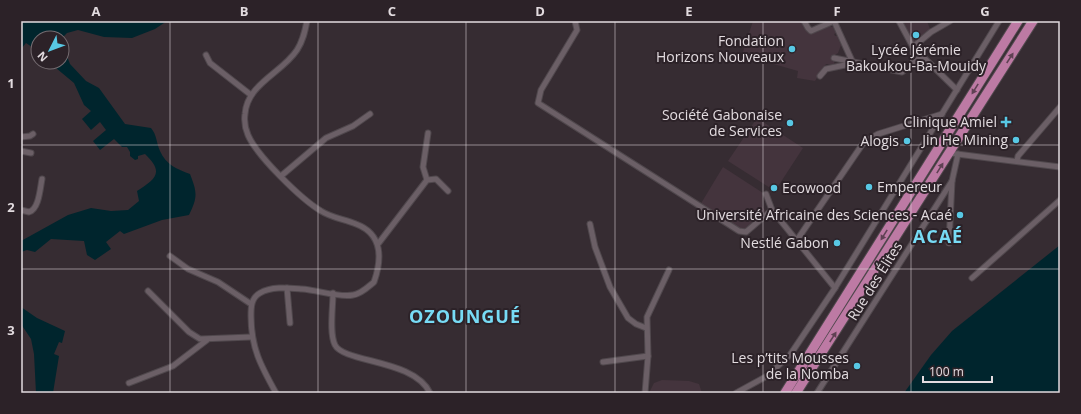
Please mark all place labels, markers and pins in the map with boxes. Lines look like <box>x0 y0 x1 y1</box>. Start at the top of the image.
marker: Lycée Jérémie Bakoukou-Ba-Mouidy <box>911 30 921 40</box>
place label: Fondation Horizons Nouveaux <box>656 31 785 66</box>
place label: Lycée Jérémie Bakoukou-Ba-Mouidy <box>846 40 987 75</box>
marker: Fondation Horizons Nouveaux <box>787 44 797 54</box>
place label: Société Gabonaise de Services <box>662 105 782 140</box>
place label: Clinique Amiel <box>904 112 997 131</box>
marker: Clinique Amiel <box>1000 116 1012 128</box>
marker: Société Gabonaise de Services <box>785 118 795 128</box>
place label: Jin He Mining <box>920 130 1008 149</box>
place label: Alogis <box>860 131 899 150</box>
marker: Jin He Mining <box>1011 135 1021 145</box>
marker: Alogis <box>902 136 912 146</box>
place label: Empereur <box>877 177 942 196</box>
place label: Ecowood <box>782 178 841 197</box>
marker: Empereur <box>864 182 874 192</box>
marker: Ecowood <box>769 183 779 193</box>
place label: Université Africaine des Sciences - Acaé <box>696 205 952 224</box>
marker: Université Africaine des Sciences - Acaé <box>955 210 965 220</box>
place label: Nestlé Gabon <box>740 233 829 252</box>
marker: Nestlé Gabon <box>832 238 842 248</box>
place label: Les p’tits Mousses de la Nomba <box>731 348 849 383</box>
marker: Les p’tits Mousses de la Nomba <box>852 361 862 371</box>

